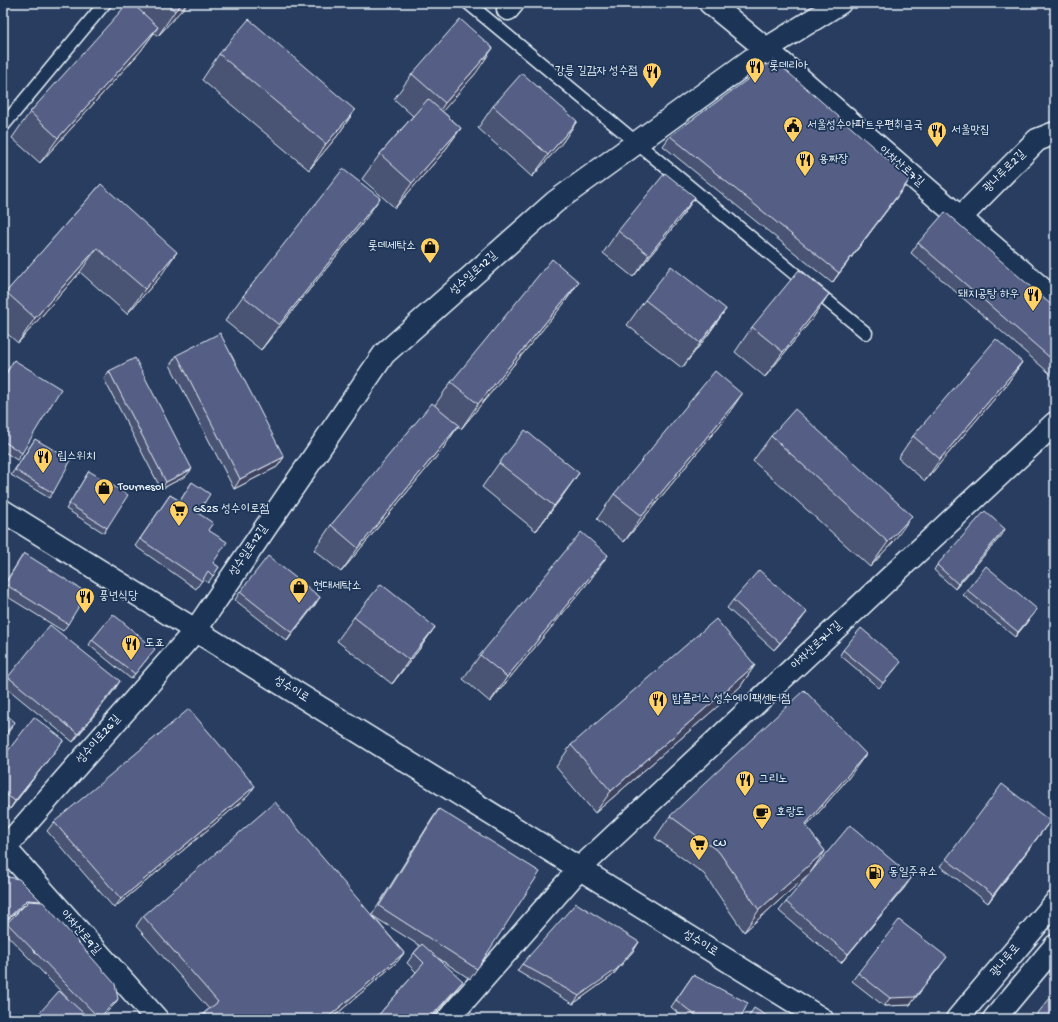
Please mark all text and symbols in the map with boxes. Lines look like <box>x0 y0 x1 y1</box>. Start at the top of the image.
restaurant icon: 롯데리아 <box>744 56 766 84</box>
place label: 롯데리아 <box>769 60 808 74</box>
restaurant icon: 강릉 길감자 성수점 <box>641 61 663 89</box>
place label: 강릉 길감자 성수점 <box>555 64 638 79</box>
public building icon: 서울성수아파트우편취급국 <box>782 115 804 143</box>
place label: 서울성수아파트우편취급국 <box>807 118 923 133</box>
restaurant icon: 서울맛집 <box>926 120 948 148</box>
place label: 서울맛집 <box>951 124 990 138</box>
street label: 아차산로7길 <box>876 144 926 190</box>
street label: 광나루로2길 <box>981 148 1029 196</box>
restaurant icon: 용짜장 <box>794 149 816 177</box>
place label: 용짜장 <box>819 153 848 167</box>
shop icon: 롯데세탁소 <box>419 236 441 264</box>
place label: 롯데세탁소 <box>368 240 416 254</box>
street label: 성수일로12길 <box>447 248 501 299</box>
restaurant icon: 돼지공탕 하우 <box>1022 284 1044 312</box>
place label: 돼지공탕 하우 <box>958 288 1019 302</box>
restaurant icon: 립스위치 <box>32 446 54 474</box>
place label: 립스위치 <box>57 450 96 464</box>
shop icon: Tournesol <box>93 477 115 505</box>
place label: Tournesol <box>117 481 164 495</box>
supermarket icon: GS25 성수이로점 <box>168 499 190 527</box>
place label: GS25 성수이로점 <box>193 502 269 517</box>
street label: 성수일로12길 <box>226 522 271 579</box>
shop icon: 현대세탁소 <box>288 576 310 604</box>
place label: 현대세탁소 <box>313 580 361 594</box>
restaurant icon: 풍년식당 <box>74 586 96 614</box>
place label: 풍년식당 <box>99 590 138 604</box>
street label: 아차산로7나길 <box>789 619 845 673</box>
restaurant icon: 도죠 <box>120 633 142 661</box>
place label: 도죠 <box>145 637 164 651</box>
street label: 성수이로 <box>271 673 312 706</box>
restaurant icon: 밥플러스 성수에이팩센터점 <box>647 689 669 717</box>
place label: 밥플러스 성수에이팩센터점 <box>672 692 791 707</box>
street label: 성수이로26길 <box>73 712 124 767</box>
restaurant icon: 그리노 <box>734 769 756 797</box>
place label: 그리노 <box>759 773 788 787</box>
cafe icon: 호랑도 <box>751 802 773 830</box>
place label: 호랑도 <box>776 806 805 820</box>
supermarket icon: CU <box>688 833 710 861</box>
place label: CU <box>713 837 727 851</box>
fuel station icon: 동일주유소 <box>864 862 886 890</box>
place label: 동일주유소 <box>889 866 937 880</box>
street label: 아차산로9길 <box>57 908 103 958</box>
street label: 성수이로 <box>680 927 721 960</box>
street label: 광나루로 <box>988 942 1024 980</box>

